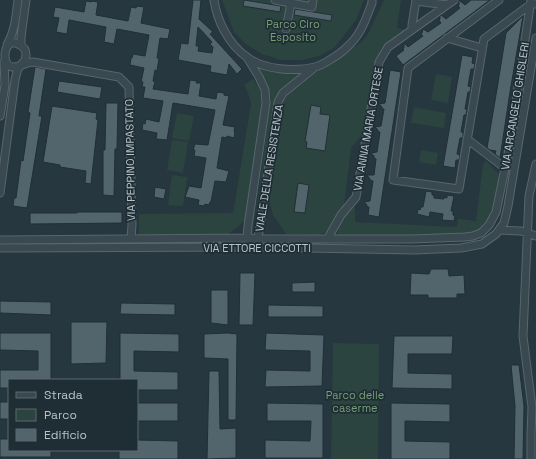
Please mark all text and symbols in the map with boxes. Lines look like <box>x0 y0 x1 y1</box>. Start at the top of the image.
park label: Parco Ciro Esposito <box>266 17 320 44</box>
street label: VIA ARCANGELO GHISLERI <box>498 41 532 171</box>
street label: VIA ANNA MARIA ORTESE <box>350 66 386 192</box>
street label: VIA PEPPINO IMPASTATO <box>122 99 138 221</box>
street label: VIALE DELLA RESISTENZA <box>252 103 286 233</box>
street label: VIA ETTORE CICCOTTI <box>203 241 311 255</box>
legend <box>8 379 138 451</box>
text: Strada <box>44 387 83 403</box>
park label: Parco delle caserme <box>326 388 384 415</box>
text: Parco <box>44 407 77 423</box>
text: Edificio <box>44 427 87 443</box>

